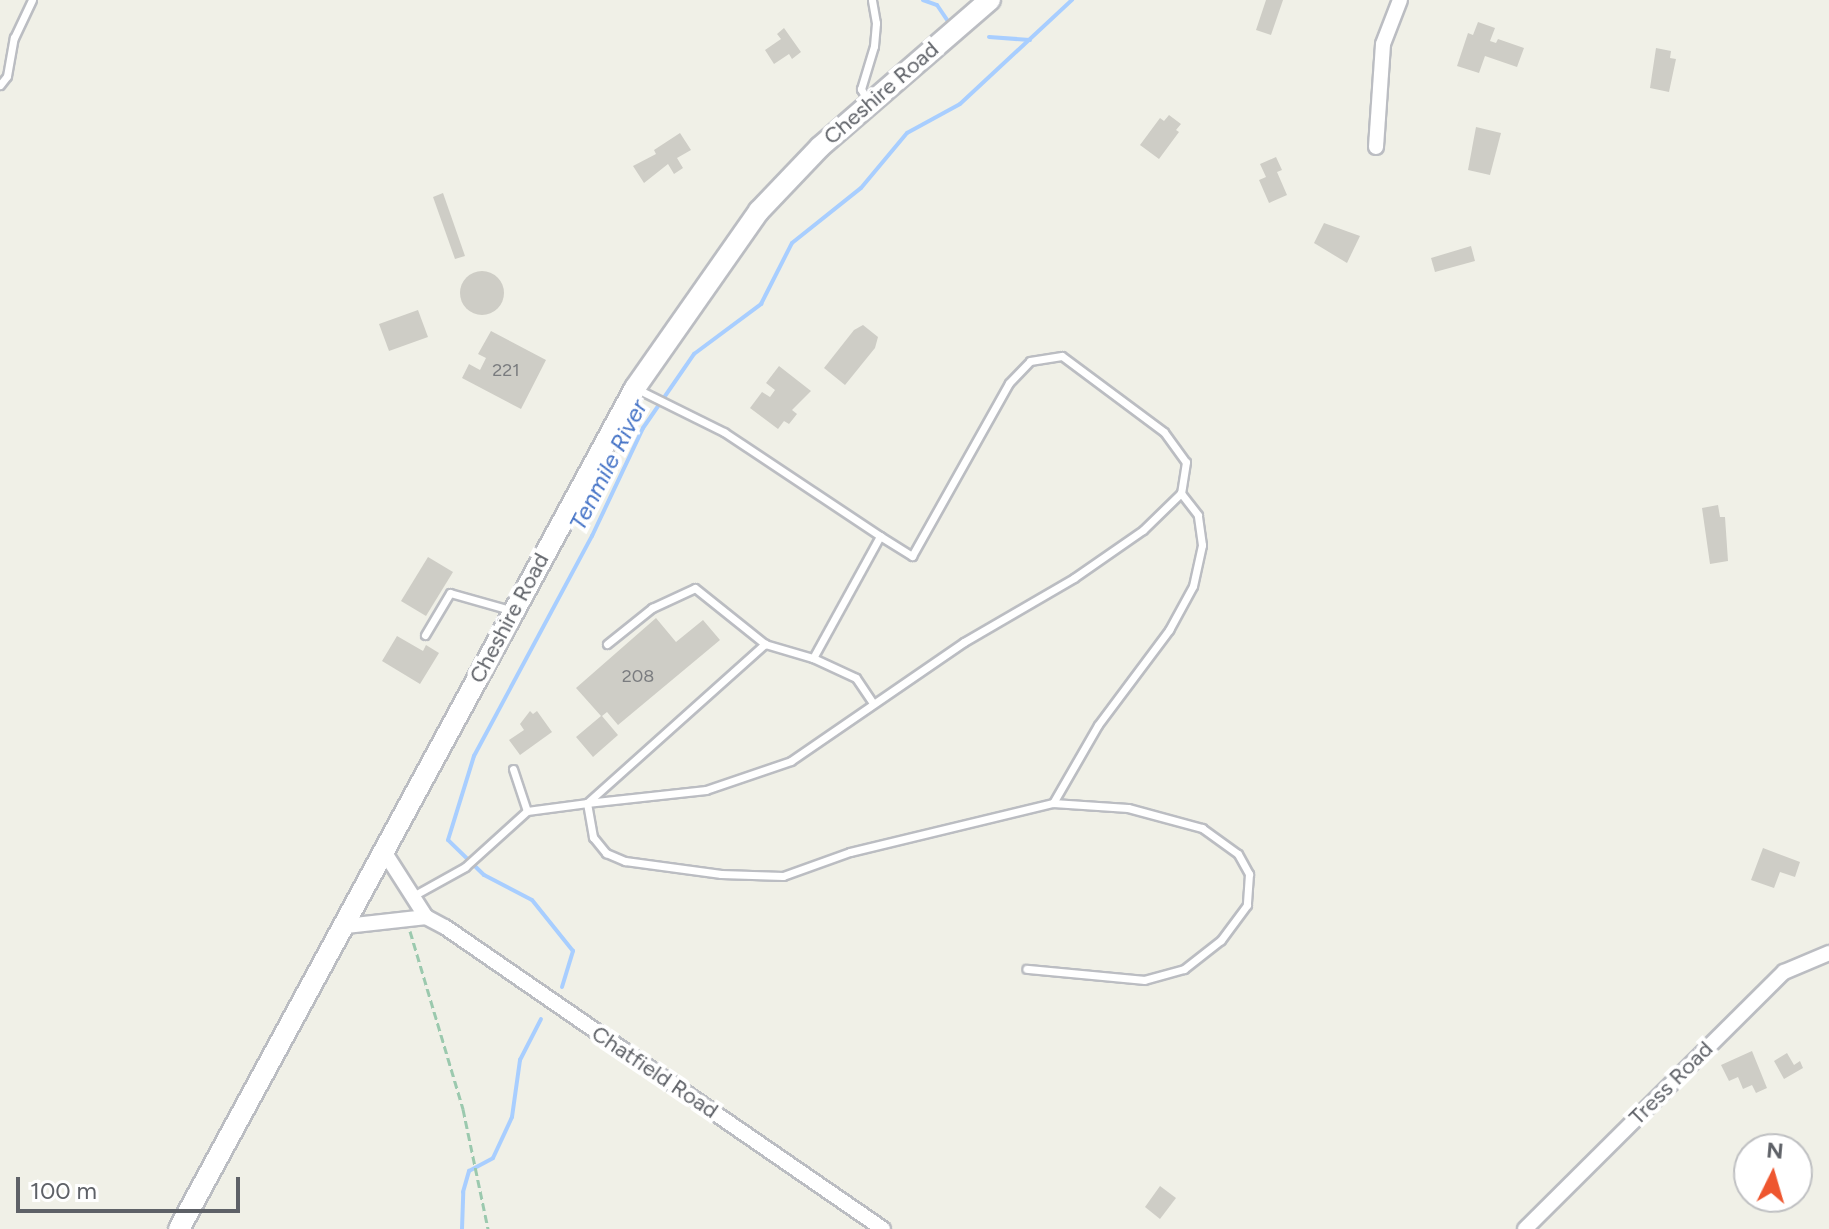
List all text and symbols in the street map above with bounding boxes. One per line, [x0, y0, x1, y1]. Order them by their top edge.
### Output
street label: Cheshire Road [818, 36, 944, 150]
house number: 221 [492, 359, 520, 381]
water label: Tenmile River [563, 395, 653, 535]
street label: Cheshire Road [464, 549, 554, 687]
house number: 208 [622, 665, 654, 687]
street label: Chatfield Road [587, 1020, 723, 1124]
street label: Tress Road [1624, 1036, 1718, 1130]
north arrow [1733, 1133, 1813, 1213]
text: N [1765, 1136, 1785, 1165]
scale bar [20, 1161, 244, 1211]
text: 100 m [30, 1176, 97, 1205]

